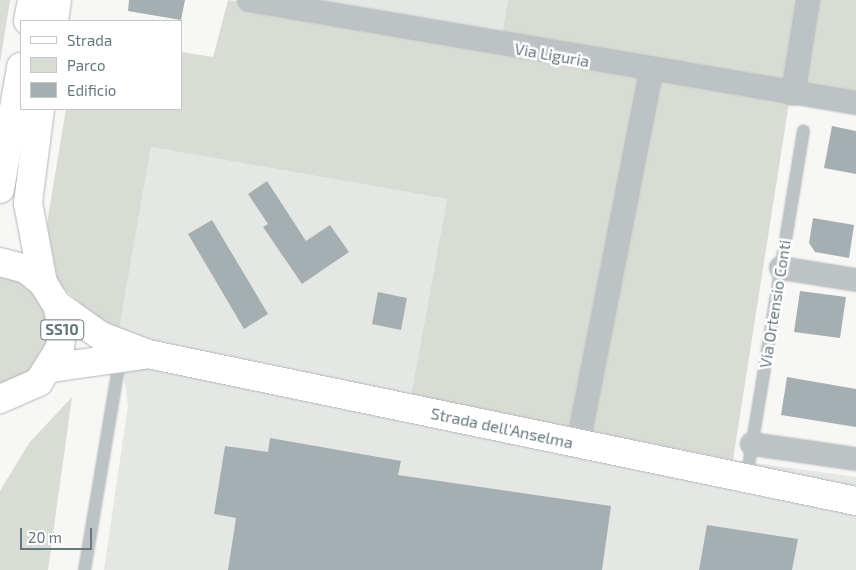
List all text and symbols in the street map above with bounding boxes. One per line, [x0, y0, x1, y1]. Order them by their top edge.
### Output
legend [20, 20, 182, 110]
text: Strada [67, 31, 112, 49]
street label: Via Liguria [513, 39, 591, 71]
text: Parco [67, 56, 106, 74]
text: Edificio [67, 81, 116, 99]
street label: Via Ortensio Conti [755, 239, 795, 369]
road number: SS10 [40, 318, 84, 342]
street label: Strada dell'Anselma [429, 404, 575, 452]
scale bar [22, 518, 95, 550]
text: 20 m [28, 528, 62, 546]

